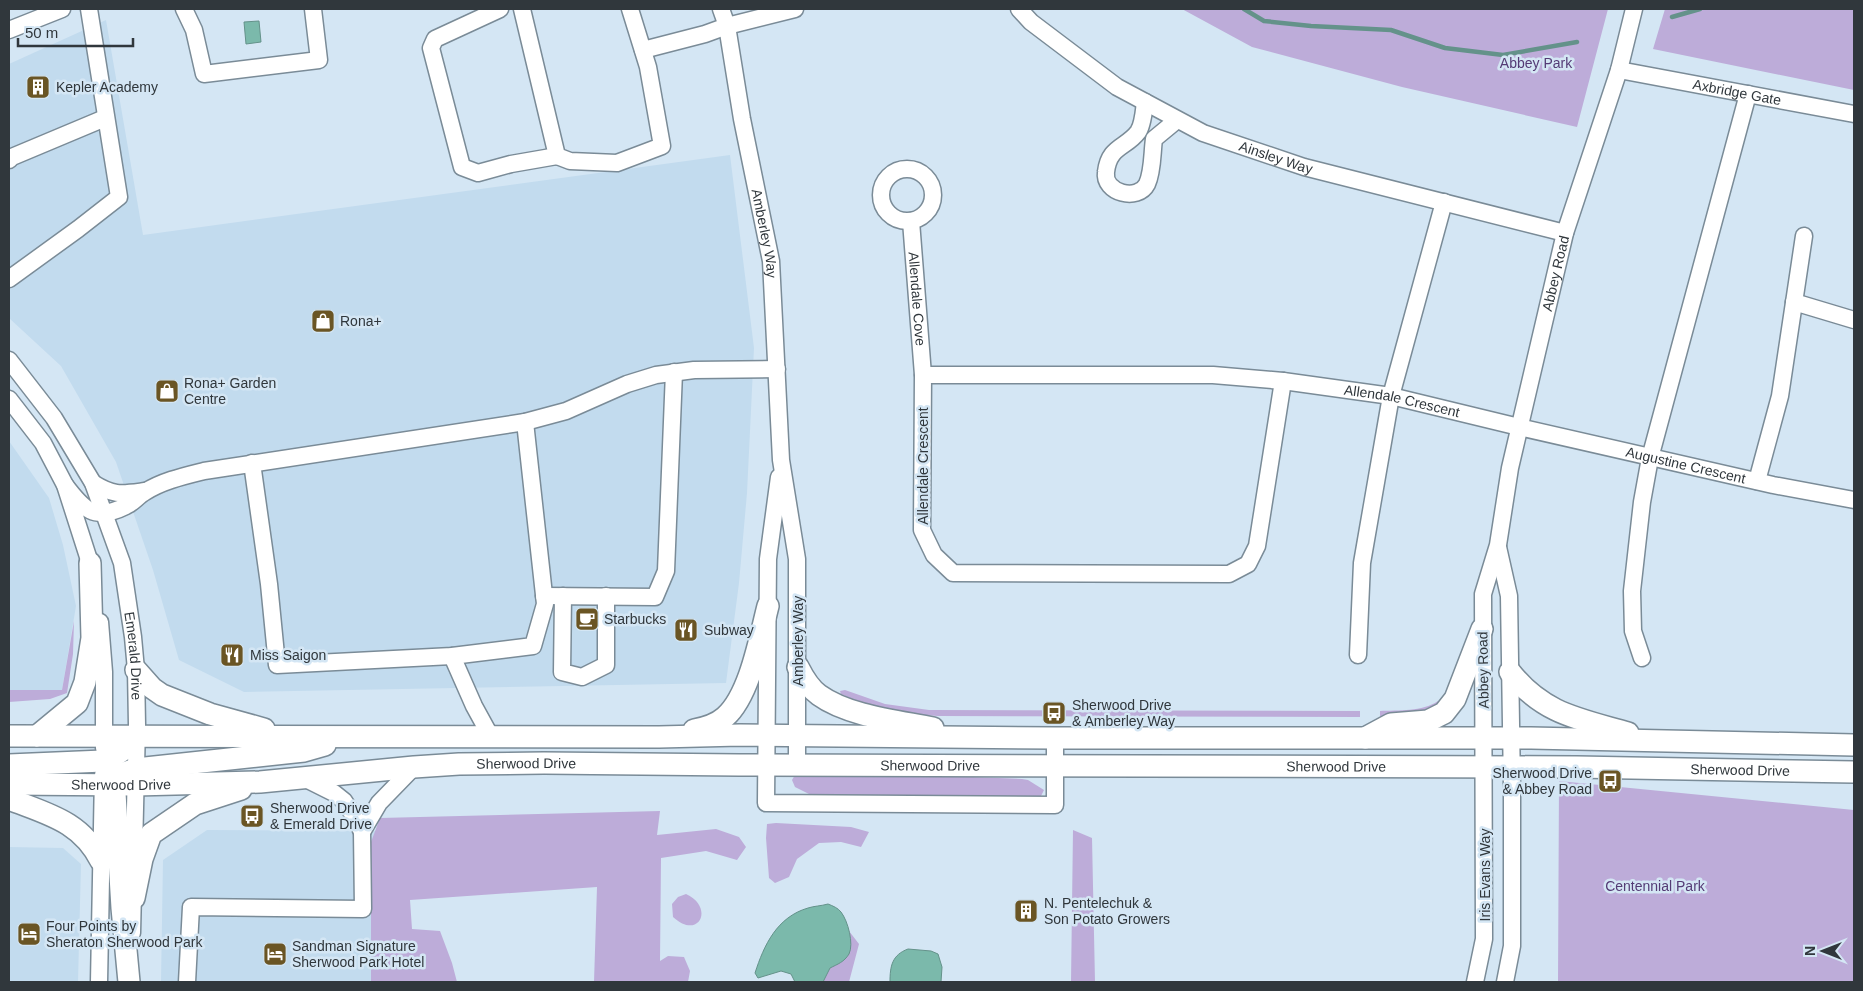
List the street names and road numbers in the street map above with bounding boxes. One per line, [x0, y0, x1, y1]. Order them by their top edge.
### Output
street label: Axbridge Gate [1691, 76, 1783, 108]
street label: Ainsley Way [1237, 138, 1314, 177]
street label: Amberley Way [748, 187, 780, 279]
street label: Abbey Road [1539, 234, 1572, 313]
street label: Allendale Cove [905, 251, 929, 347]
street label: Allendale Crescent [1343, 382, 1462, 420]
street label: Allendale Crescent [915, 407, 931, 525]
street label: Augustine Crescent [1624, 444, 1747, 487]
street label: Amberley Way [790, 596, 806, 686]
street label: Emerald Drive [121, 611, 145, 700]
street label: Abbey Road [1474, 631, 1492, 709]
street label: Sherwood Drive [476, 755, 576, 772]
street label: Sherwood Drive [880, 757, 980, 774]
street label: Sherwood Drive [1286, 758, 1386, 775]
street label: Sherwood Drive [1690, 761, 1790, 779]
street label: Sherwood Drive [71, 776, 171, 793]
street label: Iris Evans Way [1477, 829, 1493, 921]

